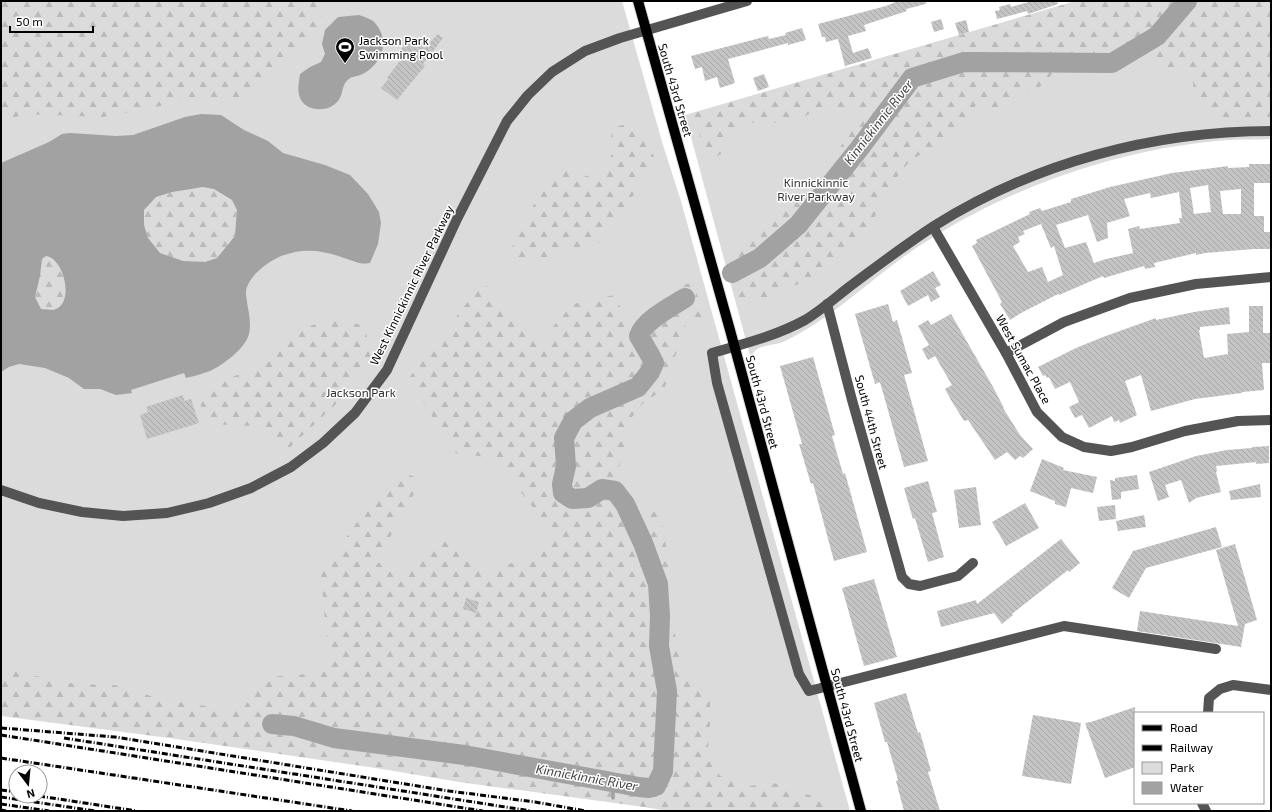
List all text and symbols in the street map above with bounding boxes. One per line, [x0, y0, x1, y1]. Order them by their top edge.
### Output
scale bar [10, 8, 93, 34]
text: 50 m [16, 14, 43, 28]
place label: Jackson Park Swimming Pool [359, 33, 444, 61]
sports icon: Jackson Park Swimming Pool [334, 36, 356, 64]
street label: South 43rd Street [656, 42, 696, 139]
water label: Kinnickinnic River [840, 76, 917, 168]
park label: Kinnickinnic River Parkway [777, 175, 855, 203]
street label: West Kinnickinnic River Parkway [366, 202, 456, 367]
street label: West Sumac Place [994, 312, 1054, 406]
street label: South 43rd Street [744, 354, 782, 451]
street label: South 44th Street [853, 373, 891, 471]
park label: Jackson Park [326, 385, 396, 399]
street label: South 43rd Street [829, 667, 867, 764]
legend [1134, 712, 1264, 804]
text: Road [1170, 720, 1198, 734]
text: Railway [1170, 740, 1214, 754]
water label: Kinnickinnic River [535, 760, 640, 794]
text: Park [1170, 760, 1195, 774]
north arrow [8, 764, 48, 804]
text: Water [1170, 780, 1204, 794]
text: N [25, 787, 37, 801]

